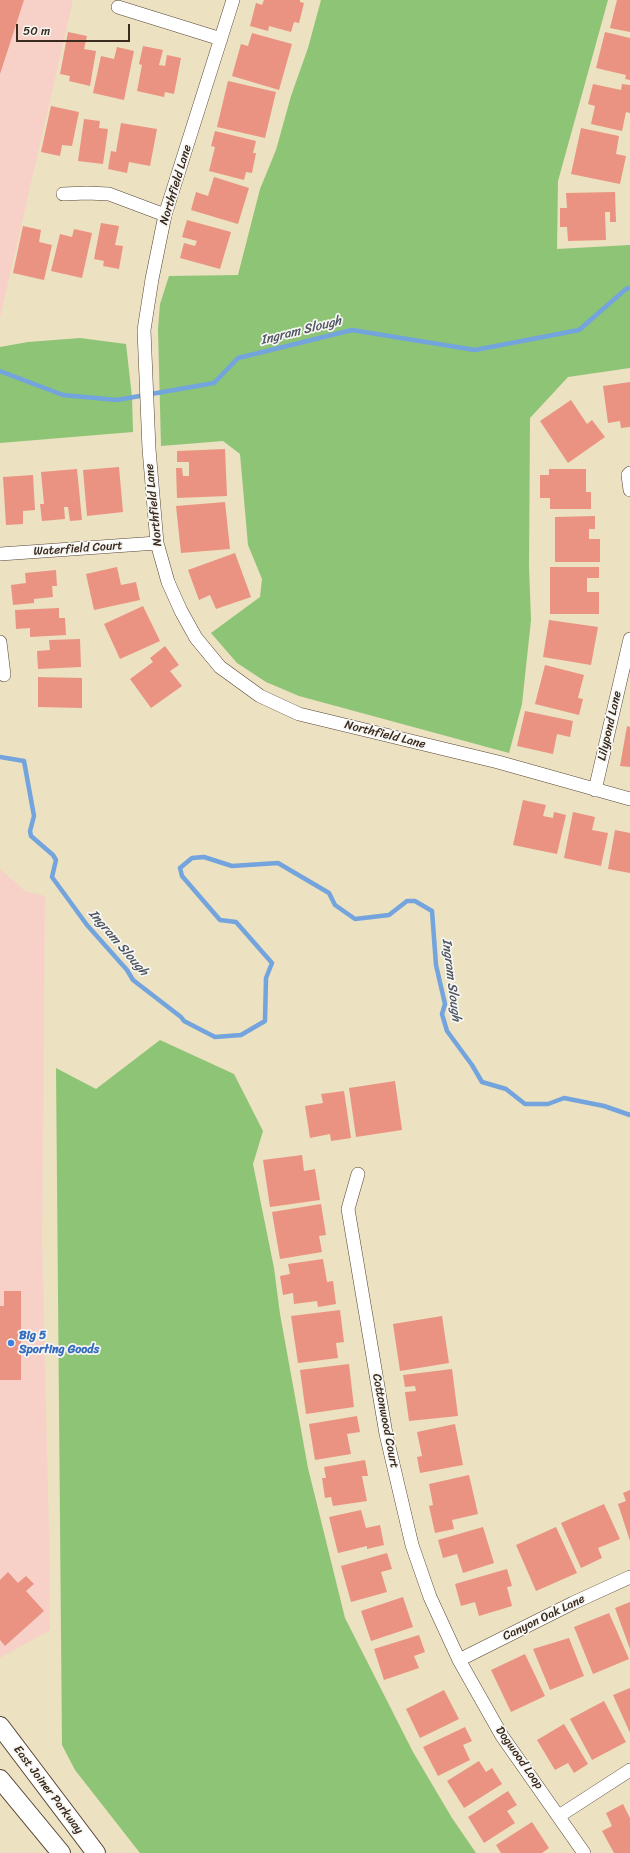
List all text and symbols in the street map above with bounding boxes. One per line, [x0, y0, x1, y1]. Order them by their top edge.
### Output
scale bar [18, 16, 132, 42]
text: 50 m [23, 20, 50, 42]
street label: Northfield Lane [157, 143, 195, 227]
water label: Ingram Slough [259, 313, 343, 349]
street label: Northfield Lane [143, 463, 165, 547]
street label: Waterfield Court [33, 539, 123, 559]
street label: Lilypond Lane [595, 690, 625, 762]
street label: Northfield Lane [343, 718, 427, 752]
water label: Ingram Slough [85, 907, 151, 979]
water label: Ingram Slough [438, 938, 464, 1022]
place label: Big 5 Sporting Goods [19, 1329, 99, 1357]
marker: Big 5 Sporting Goods [6, 1338, 16, 1348]
street label: Cottonwood Court [369, 1373, 401, 1469]
street label: Canyon Oak Lane [501, 1592, 587, 1644]
street label: Dogwood Loop [492, 1724, 546, 1792]
street label: East Joiner Parkway [10, 1743, 86, 1837]

